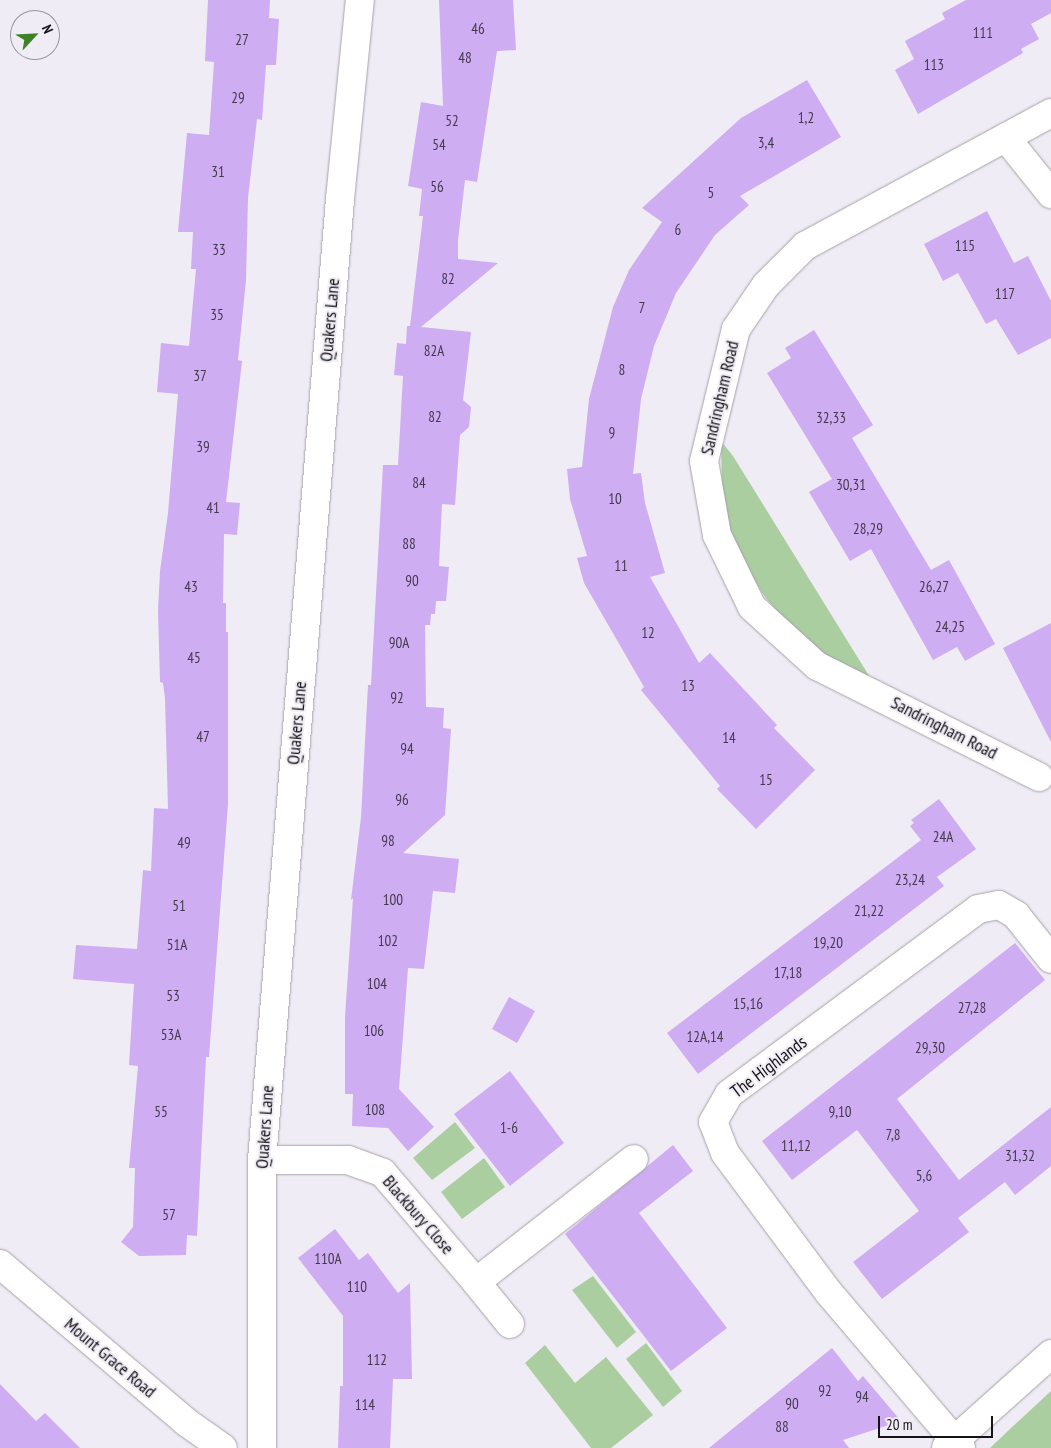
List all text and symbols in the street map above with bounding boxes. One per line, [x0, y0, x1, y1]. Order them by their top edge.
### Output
north arrow [10, 10, 60, 60]
house number: 46 [471, 20, 485, 38]
text: N [38, 22, 57, 36]
house number: 111 [973, 24, 993, 42]
house number: 27 [235, 31, 249, 49]
house number: 48 [458, 49, 472, 67]
house number: 113 [924, 56, 944, 74]
house number: 29 [231, 89, 245, 107]
house number: 1,2 [798, 109, 814, 127]
house number: 52 [445, 112, 459, 130]
house number: 3,4 [758, 134, 774, 152]
house number: 54 [432, 136, 446, 154]
house number: 31 [211, 163, 225, 181]
house number: 56 [430, 178, 444, 196]
house number: 5 [708, 184, 714, 202]
house number: 6 [675, 221, 681, 239]
house number: 115 [955, 237, 975, 255]
house number: 33 [212, 241, 226, 259]
house number: 82 [441, 270, 455, 288]
street label: Quakers Lane [316, 277, 344, 363]
house number: 117 [995, 285, 1015, 303]
house number: 7 [639, 299, 645, 317]
house number: 35 [210, 306, 224, 324]
street label: Sandringham Road [696, 339, 744, 457]
house number: 82A [424, 342, 444, 360]
house number: 8 [619, 361, 625, 379]
house number: 37 [193, 367, 207, 385]
house number: 82 [428, 408, 442, 426]
house number: 32,33 [816, 409, 846, 427]
house number: 9 [609, 424, 615, 442]
house number: 39 [196, 438, 210, 456]
house number: 84 [412, 474, 426, 492]
house number: 30,31 [836, 476, 866, 494]
house number: 10 [608, 490, 622, 508]
house number: 41 [206, 499, 220, 517]
house number: 28,29 [853, 520, 883, 538]
house number: 88 [402, 535, 416, 553]
house number: 11 [614, 557, 628, 575]
house number: 90 [405, 572, 419, 590]
house number: 43 [184, 578, 198, 596]
house number: 26,27 [919, 578, 949, 596]
house number: 24,25 [935, 618, 965, 636]
house number: 12 [641, 624, 655, 642]
house number: 90A [389, 634, 409, 652]
house number: 45 [187, 649, 201, 667]
house number: 13 [681, 677, 695, 695]
street label: Quakers Lane [283, 680, 311, 766]
house number: 92 [390, 689, 404, 707]
street label: Sandringham Road [887, 692, 1001, 764]
house number: 47 [196, 728, 210, 746]
house number: 14 [722, 729, 736, 747]
house number: 94 [400, 740, 414, 758]
house number: 15 [759, 771, 773, 789]
house number: 96 [395, 791, 409, 809]
house number: 24A [933, 828, 953, 846]
house number: 98 [381, 832, 395, 850]
house number: 49 [177, 834, 191, 852]
house number: 23,24 [895, 871, 925, 889]
house number: 100 [383, 891, 403, 909]
house number: 51 [172, 897, 186, 915]
house number: 21,22 [854, 902, 884, 920]
house number: 102 [378, 932, 398, 950]
house number: 19,20 [813, 934, 843, 952]
house number: 51A [167, 936, 187, 954]
house number: 17,18 [774, 964, 802, 982]
house number: 104 [367, 975, 387, 993]
house number: 53 [166, 987, 180, 1005]
house number: 15,16 [733, 995, 763, 1013]
house number: 27,28 [958, 999, 986, 1017]
house number: 106 [364, 1022, 384, 1040]
house number: 53A [161, 1026, 181, 1044]
house number: 12A,14 [686, 1028, 724, 1046]
street label: The Highlands [727, 1031, 811, 1103]
house number: 29,30 [915, 1039, 945, 1057]
street label: Quakers Lane [251, 1084, 279, 1170]
house number: 108 [365, 1101, 385, 1119]
house number: 55 [154, 1103, 168, 1121]
house number: 9,10 [828, 1103, 852, 1121]
house number: 1-6 [500, 1119, 518, 1137]
house number: 7,8 [886, 1126, 900, 1144]
house number: 11,12 [781, 1137, 811, 1155]
house number: 31,32 [1005, 1147, 1035, 1165]
house number: 5,6 [916, 1167, 932, 1185]
street label: Blackbury Close [378, 1171, 458, 1259]
house number: 57 [162, 1206, 176, 1224]
house number: 110A [314, 1250, 342, 1268]
house number: 110 [347, 1278, 367, 1296]
street label: Mount Grace Road [60, 1313, 160, 1403]
house number: 112 [367, 1351, 387, 1369]
house number: 92 [818, 1382, 832, 1400]
house number: 94 [855, 1388, 869, 1406]
house number: 90 [785, 1395, 799, 1413]
house number: 114 [355, 1396, 375, 1414]
scale bar [881, 1406, 996, 1438]
text: 20 m [886, 1415, 912, 1434]
house number: 88 [775, 1418, 789, 1436]

